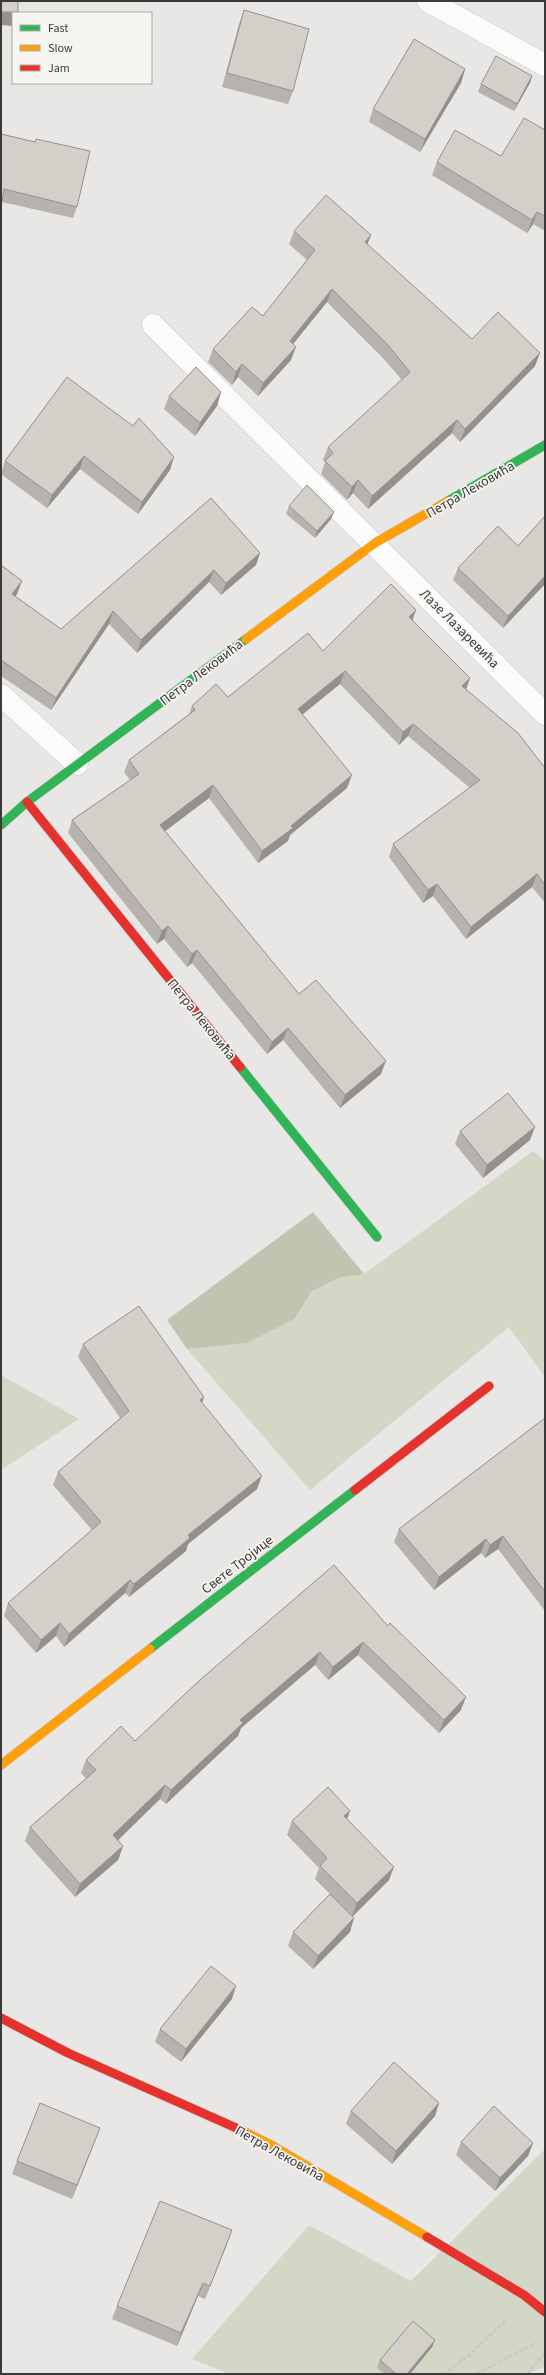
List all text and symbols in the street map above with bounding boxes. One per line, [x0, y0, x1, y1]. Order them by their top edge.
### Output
legend [12, 12, 152, 84]
text: Fast [48, 20, 68, 37]
text: Slow [48, 40, 73, 57]
text: Jam [48, 60, 70, 77]
street label: Петра Лековића [422, 456, 519, 523]
street label: Лазе Лазаревића [415, 584, 504, 673]
street label: Петра Лековића [156, 635, 247, 711]
street label: Петра Лековића [162, 975, 240, 1065]
street label: Свете Тројице [197, 1530, 278, 1599]
street label: Петра Лековића [231, 2121, 328, 2187]

